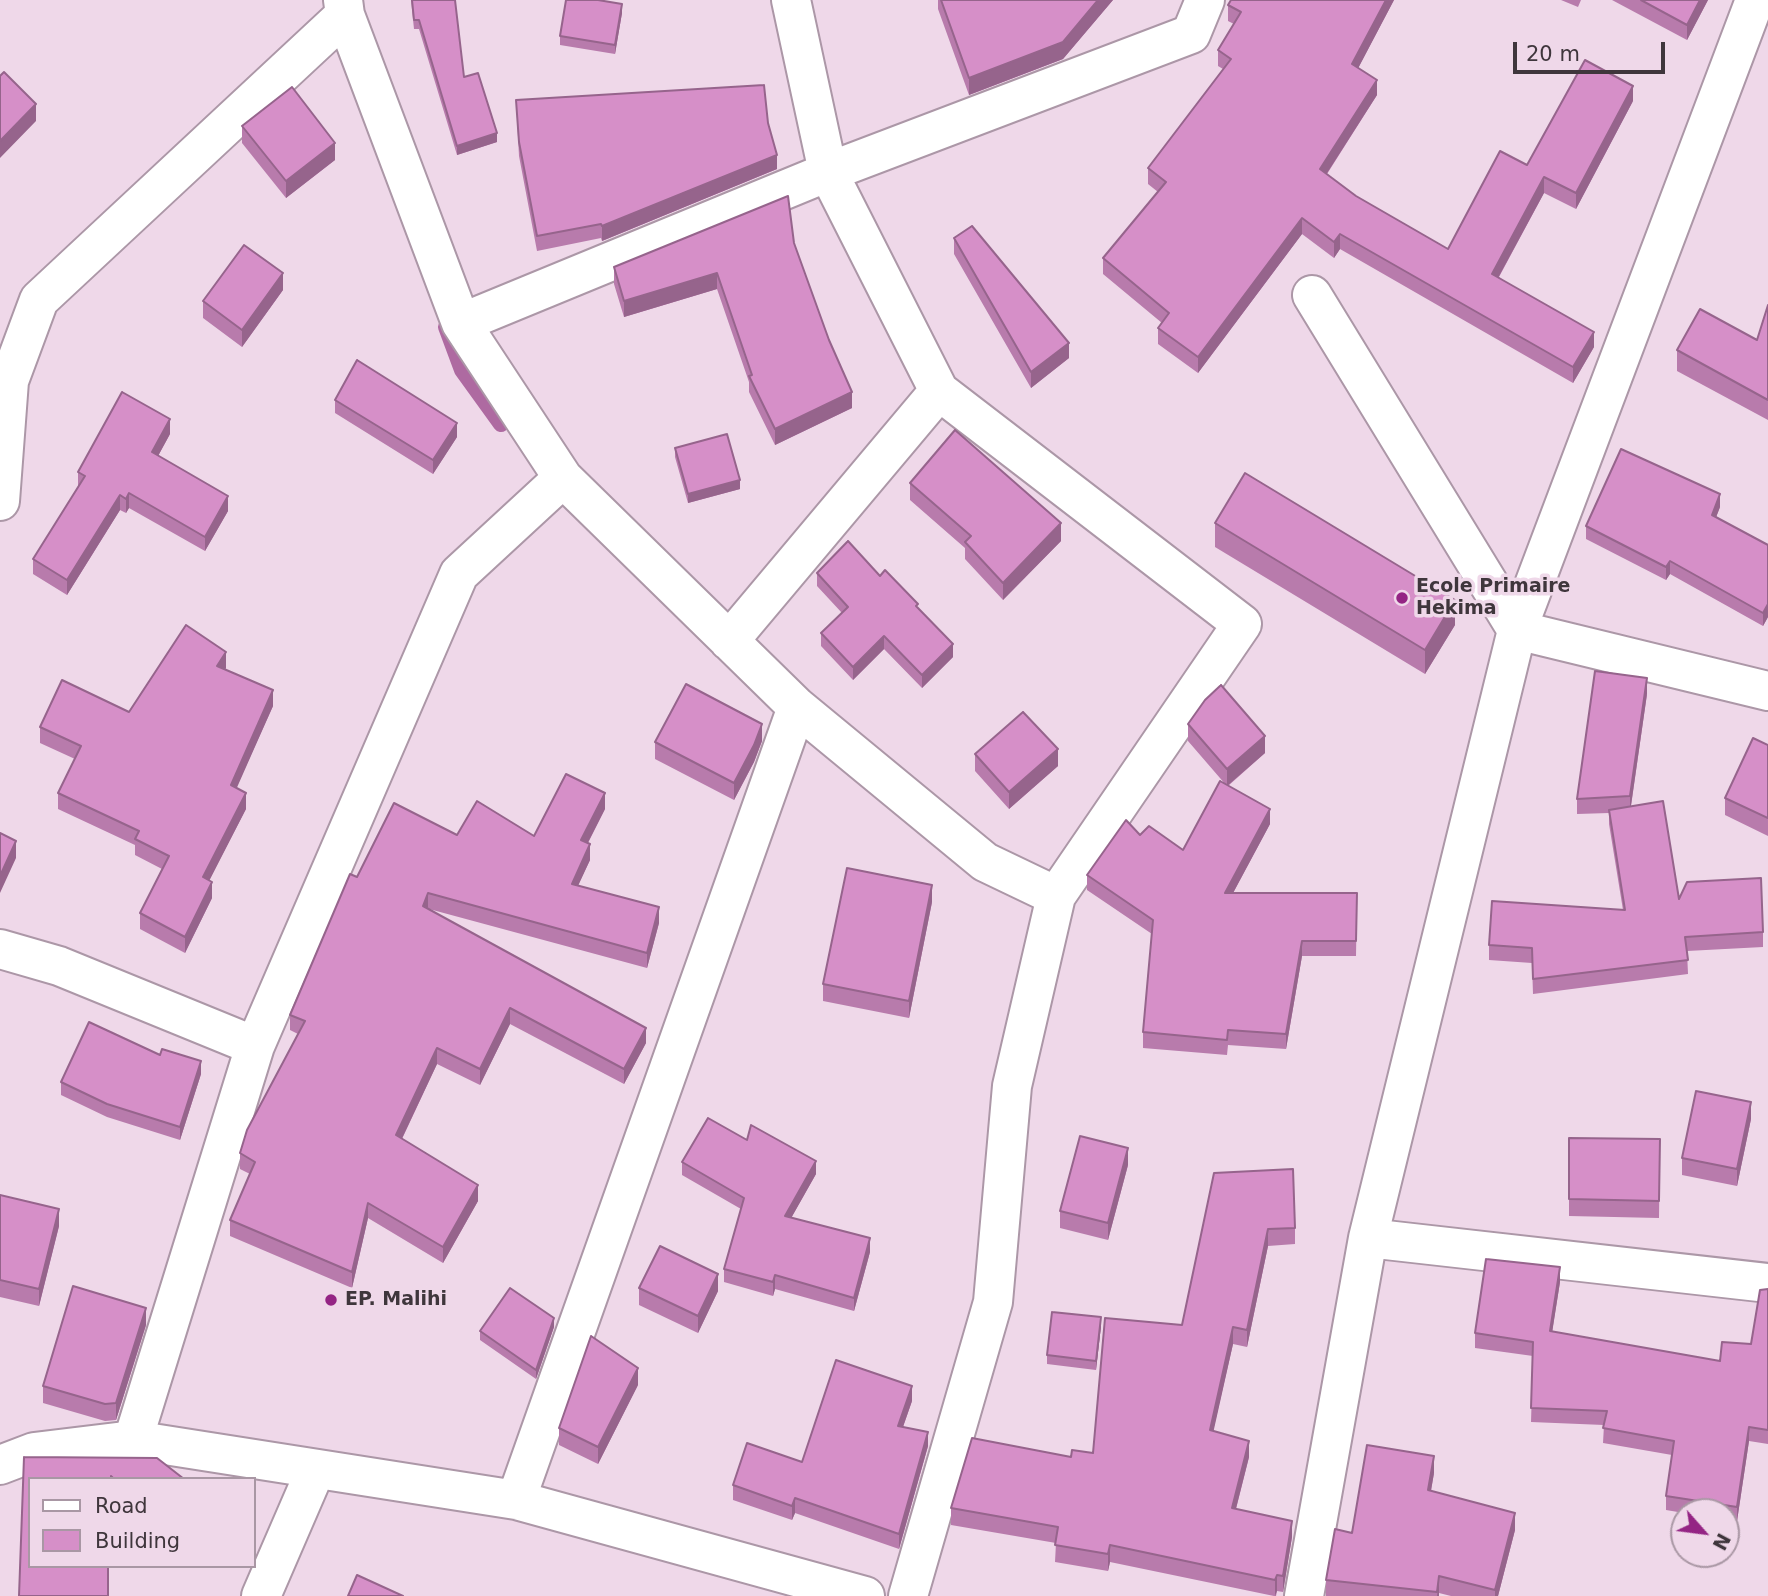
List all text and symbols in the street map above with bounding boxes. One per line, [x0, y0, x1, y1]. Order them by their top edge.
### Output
scale bar [1516, 28, 1668, 72]
text: 20 m [1526, 42, 1580, 66]
place label: Ecole Primaire Hekima [1416, 576, 1571, 620]
marker: Ecole Primaire Hekima [1394, 590, 1410, 606]
place label: EP. Malihi [345, 1289, 447, 1311]
marker: EP. Malihi [323, 1292, 339, 1308]
legend [28, 1477, 256, 1568]
text: Road [95, 1494, 148, 1518]
north arrow [1670, 1498, 1740, 1568]
text: Building [95, 1529, 180, 1553]
text: N [1708, 1530, 1735, 1554]

